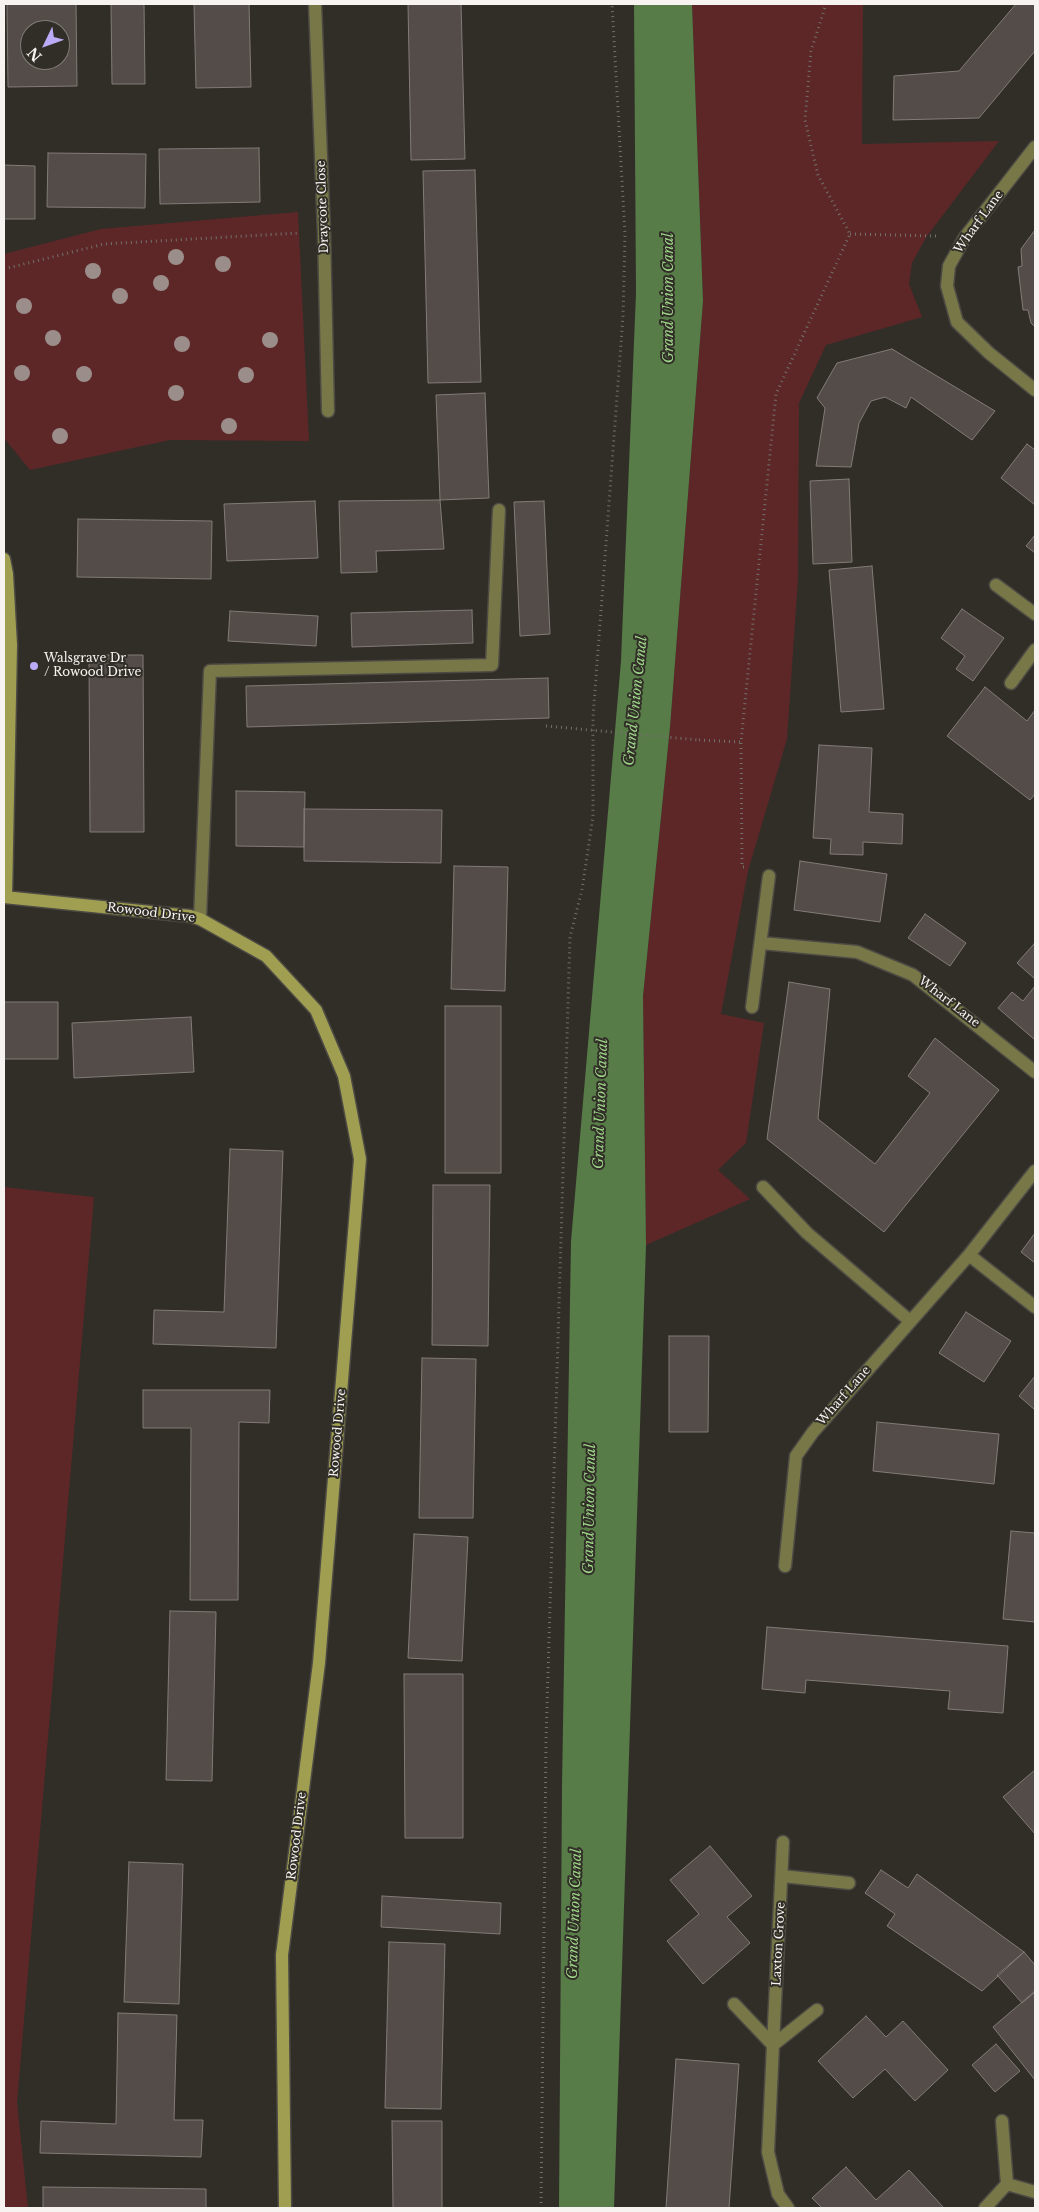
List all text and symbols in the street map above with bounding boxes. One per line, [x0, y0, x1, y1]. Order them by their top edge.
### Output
north arrow [20, 20, 70, 70]
text: N [24, 43, 46, 65]
street label: Draycote Close [314, 160, 332, 254]
street label: Wharf Lane [951, 188, 1007, 256]
water label: Grand Union Canal [661, 233, 677, 363]
water label: Grand Union Canal [621, 635, 651, 767]
place label: Walsgrave Dr / Rowood Drive [44, 652, 141, 680]
marker: Walsgrave Dr / Rowood Drive [28, 660, 40, 672]
street label: Rowood Drive [106, 900, 196, 926]
street label: Wharf Lane [915, 974, 983, 1030]
water label: Grand Union Canal [590, 1038, 612, 1170]
street label: Wharf Lane [814, 1363, 874, 1429]
street label: Rowood Drive [327, 1388, 349, 1478]
water label: Grand Union Canal [580, 1444, 600, 1574]
street label: Rowood Drive [284, 1791, 310, 1881]
water label: Grand Union Canal [564, 1848, 586, 1980]
street label: Laxton Grove [770, 1902, 788, 1986]

